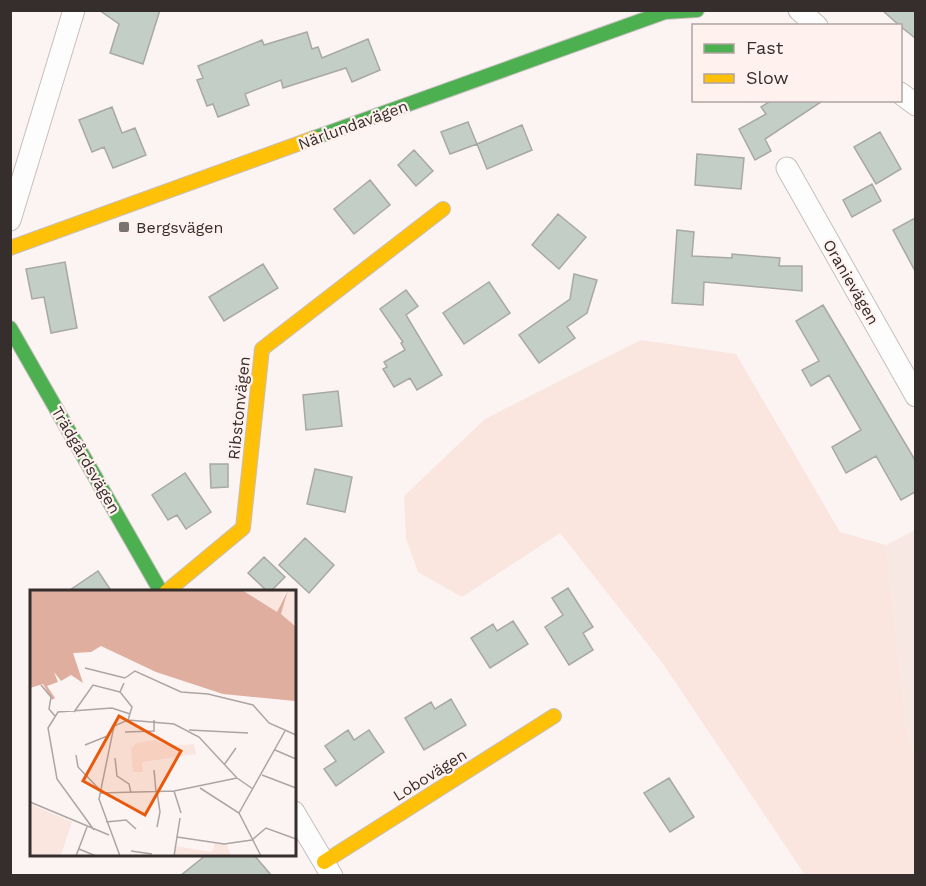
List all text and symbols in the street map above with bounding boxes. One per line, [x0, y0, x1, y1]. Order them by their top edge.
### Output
legend [692, 24, 902, 102]
text: Fast [746, 37, 784, 58]
text: Slow [746, 67, 789, 88]
street label: Närlundavägen [295, 96, 411, 154]
place label: Bergsvägen [136, 218, 223, 237]
marker: Bergsvägen [117, 220, 131, 234]
street label: Oranievägen [819, 236, 883, 328]
street label: Ribstonvägen [224, 355, 254, 461]
street label: Trädgårdsvägen [48, 403, 124, 517]
inset map [30, 590, 296, 856]
street label: Lobovägen [390, 745, 470, 805]

